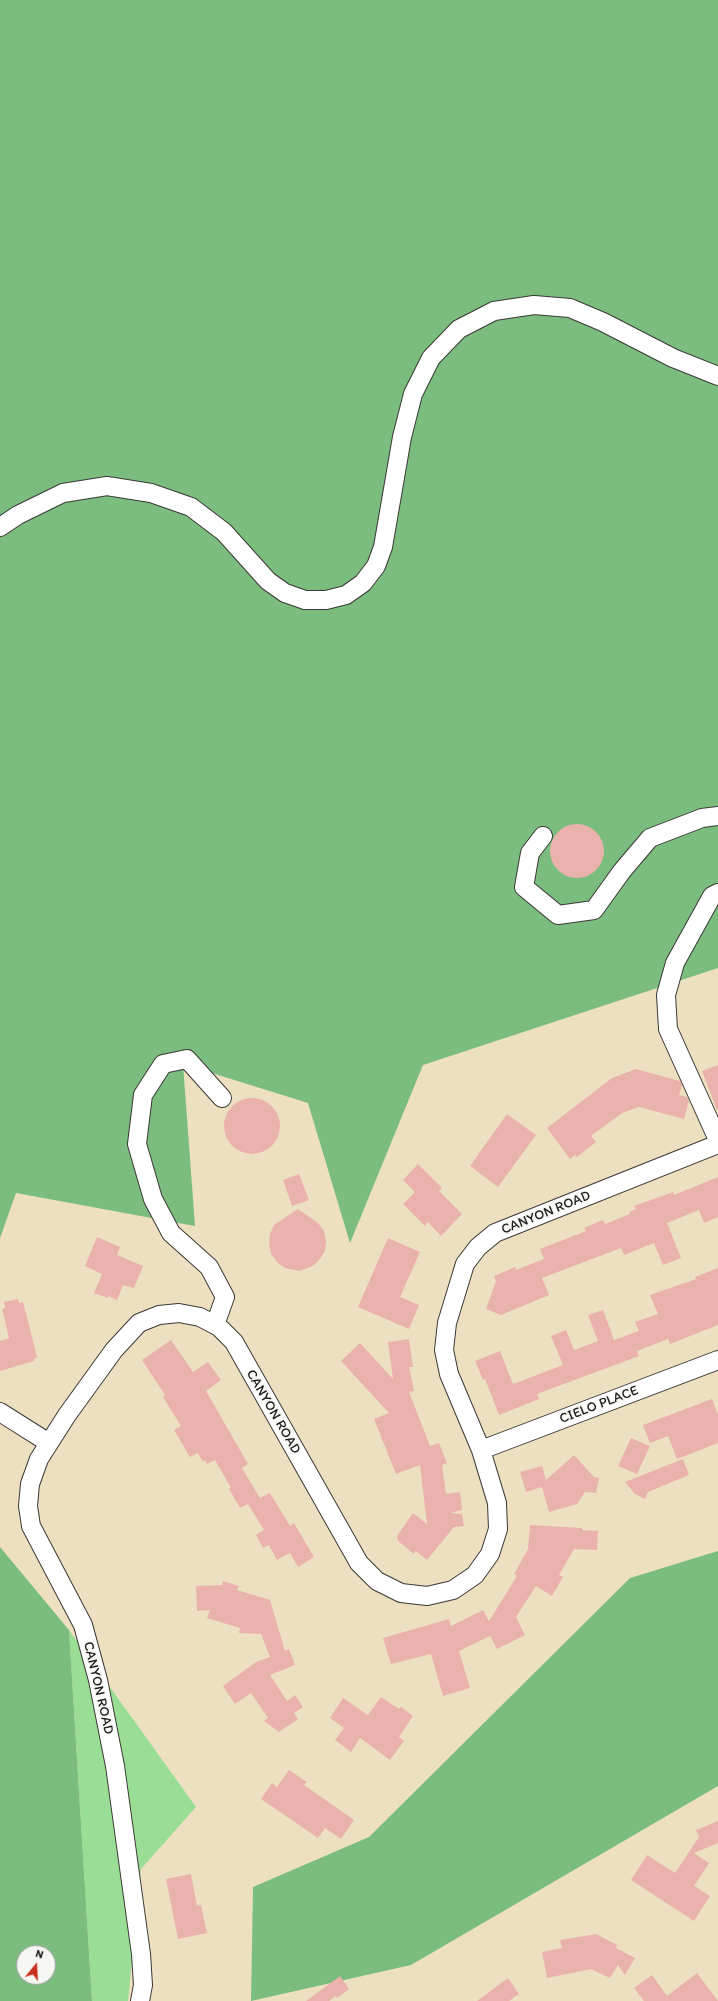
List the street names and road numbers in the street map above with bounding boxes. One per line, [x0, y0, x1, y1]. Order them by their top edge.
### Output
street label: CANYON ROAD [499, 1188, 593, 1238]
street label: CANYON ROAD [242, 1367, 304, 1457]
street label: CIELO PLACE [557, 1382, 641, 1428]
street label: CANYON ROAD [79, 1640, 117, 1736]

